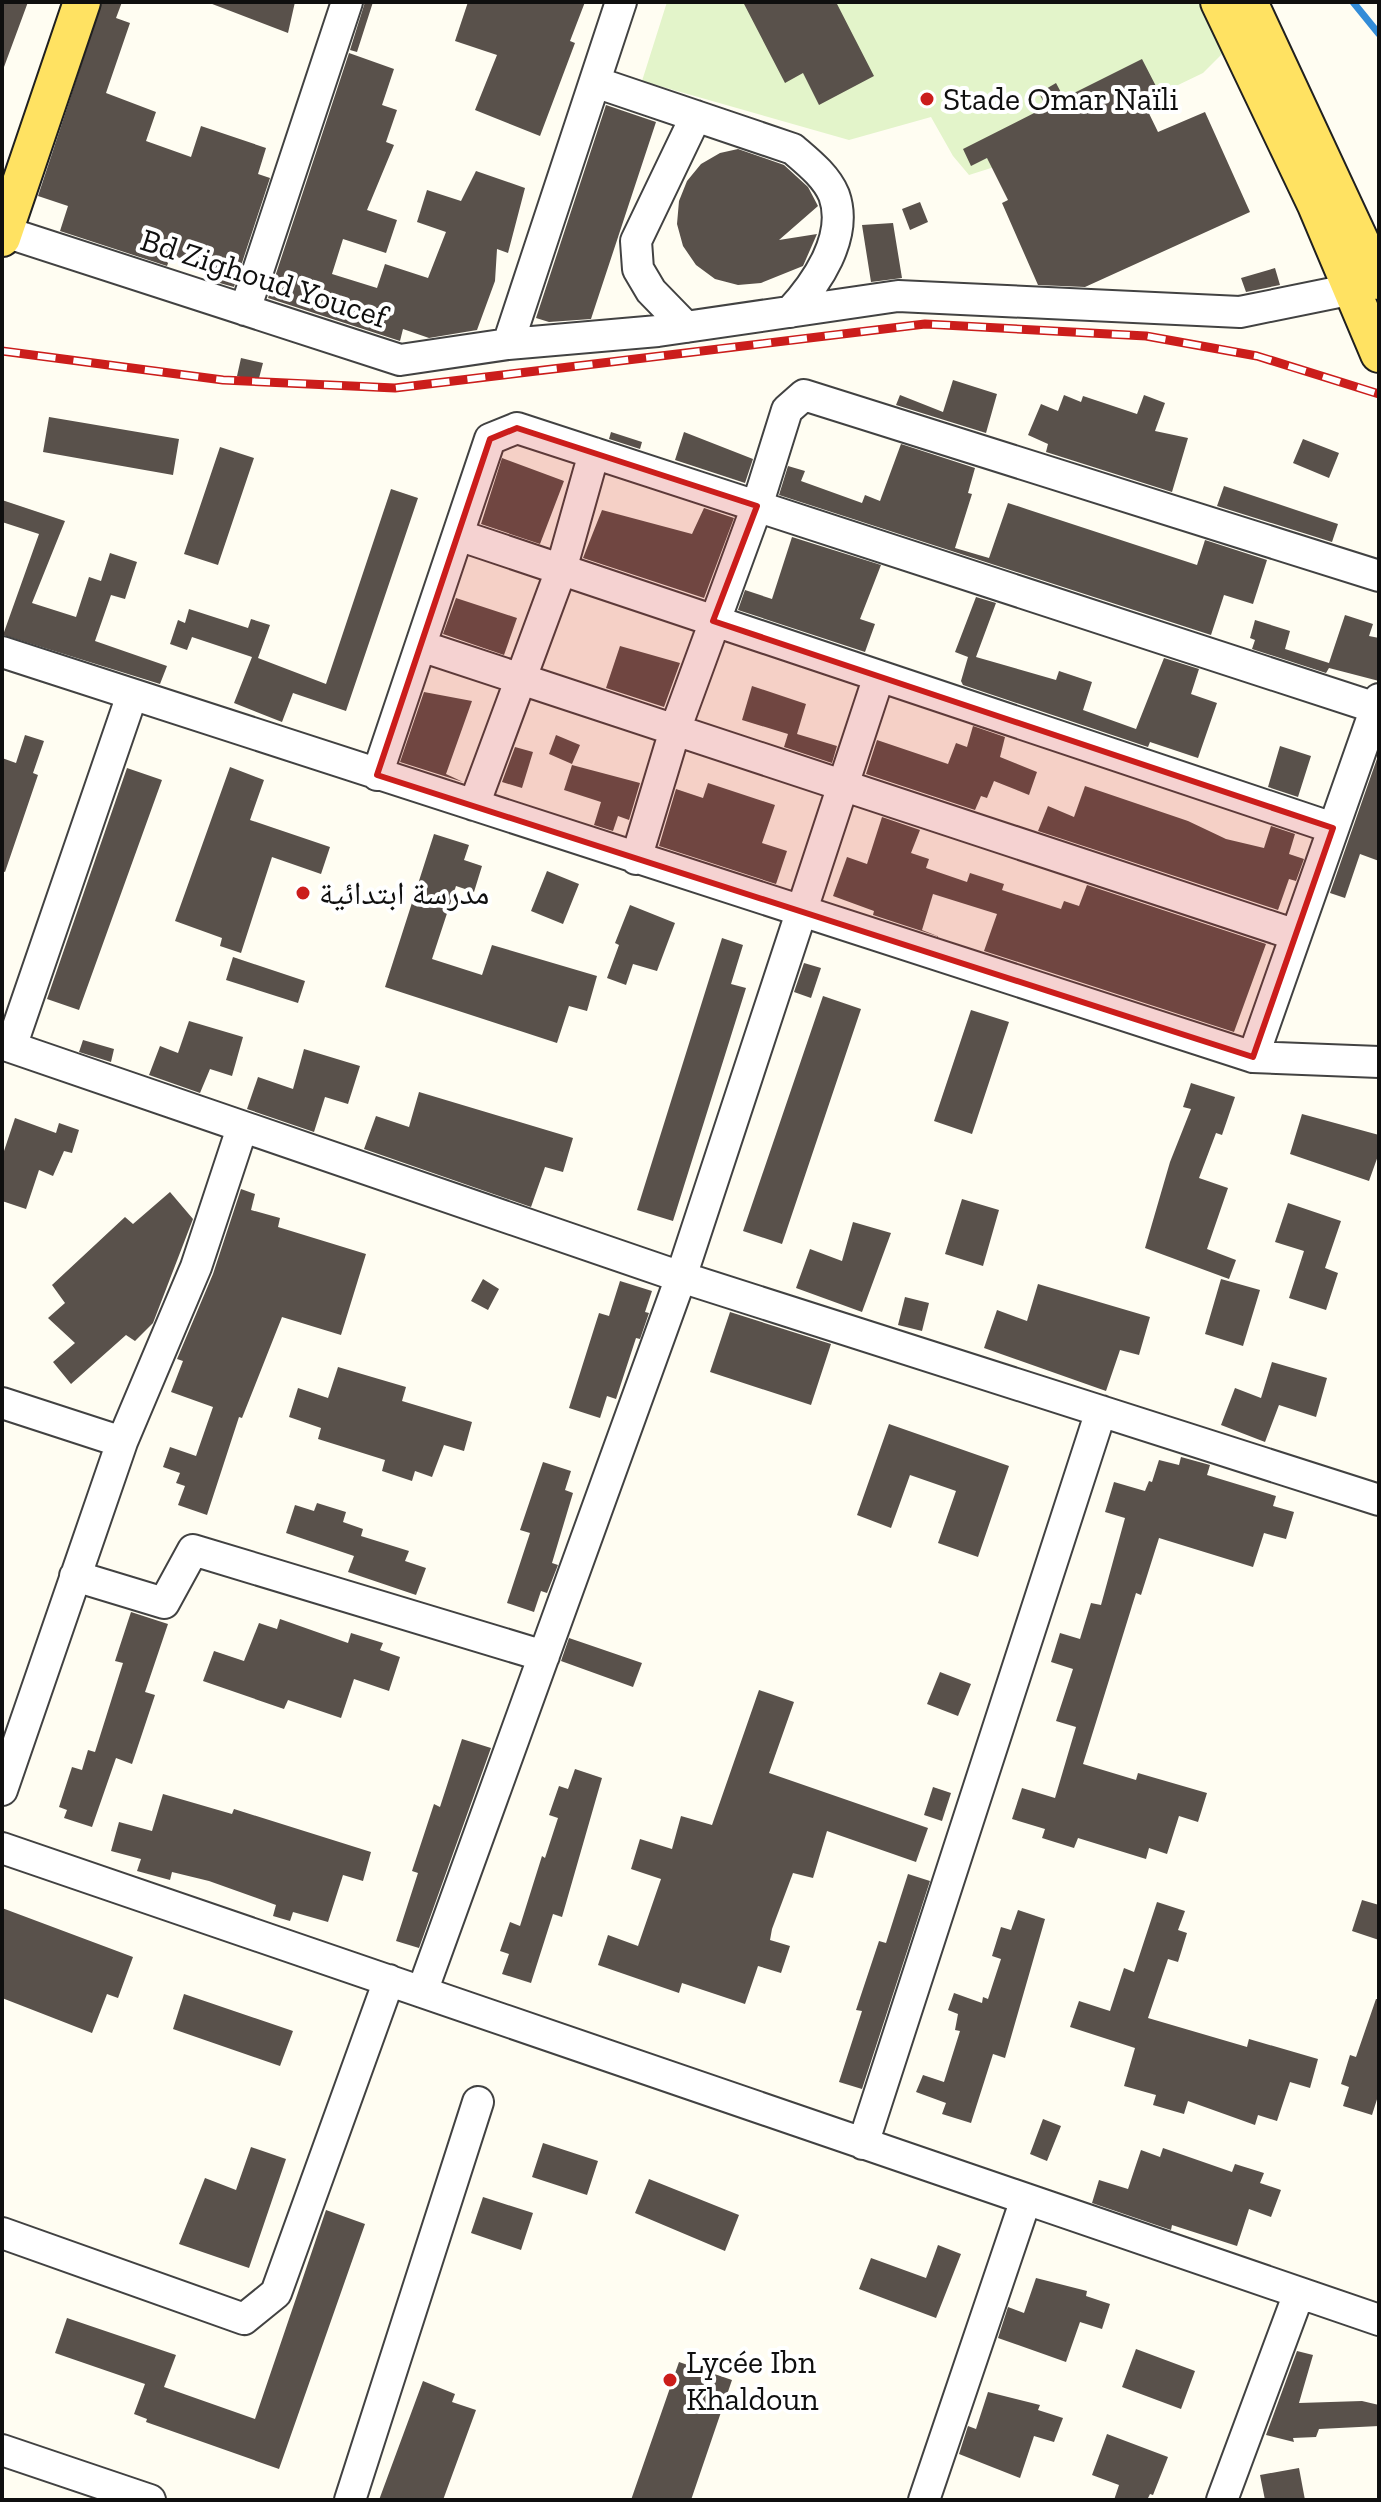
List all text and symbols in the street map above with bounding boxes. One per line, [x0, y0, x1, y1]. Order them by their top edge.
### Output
place label: Stade Omar Naïli [943, 80, 1179, 118]
marker: Stade Omar Naïli [918, 90, 936, 108]
street label: Bd Zighoud Youcef [136, 220, 395, 337]
place label: مدرسة ابتدائية [319, 874, 489, 912]
marker: مدرسة ابتدائية [294, 884, 312, 902]
place label: Lycée Ibn Khaldoun [686, 2343, 819, 2418]
marker: Lycée Ibn Khaldoun [661, 2371, 679, 2389]

